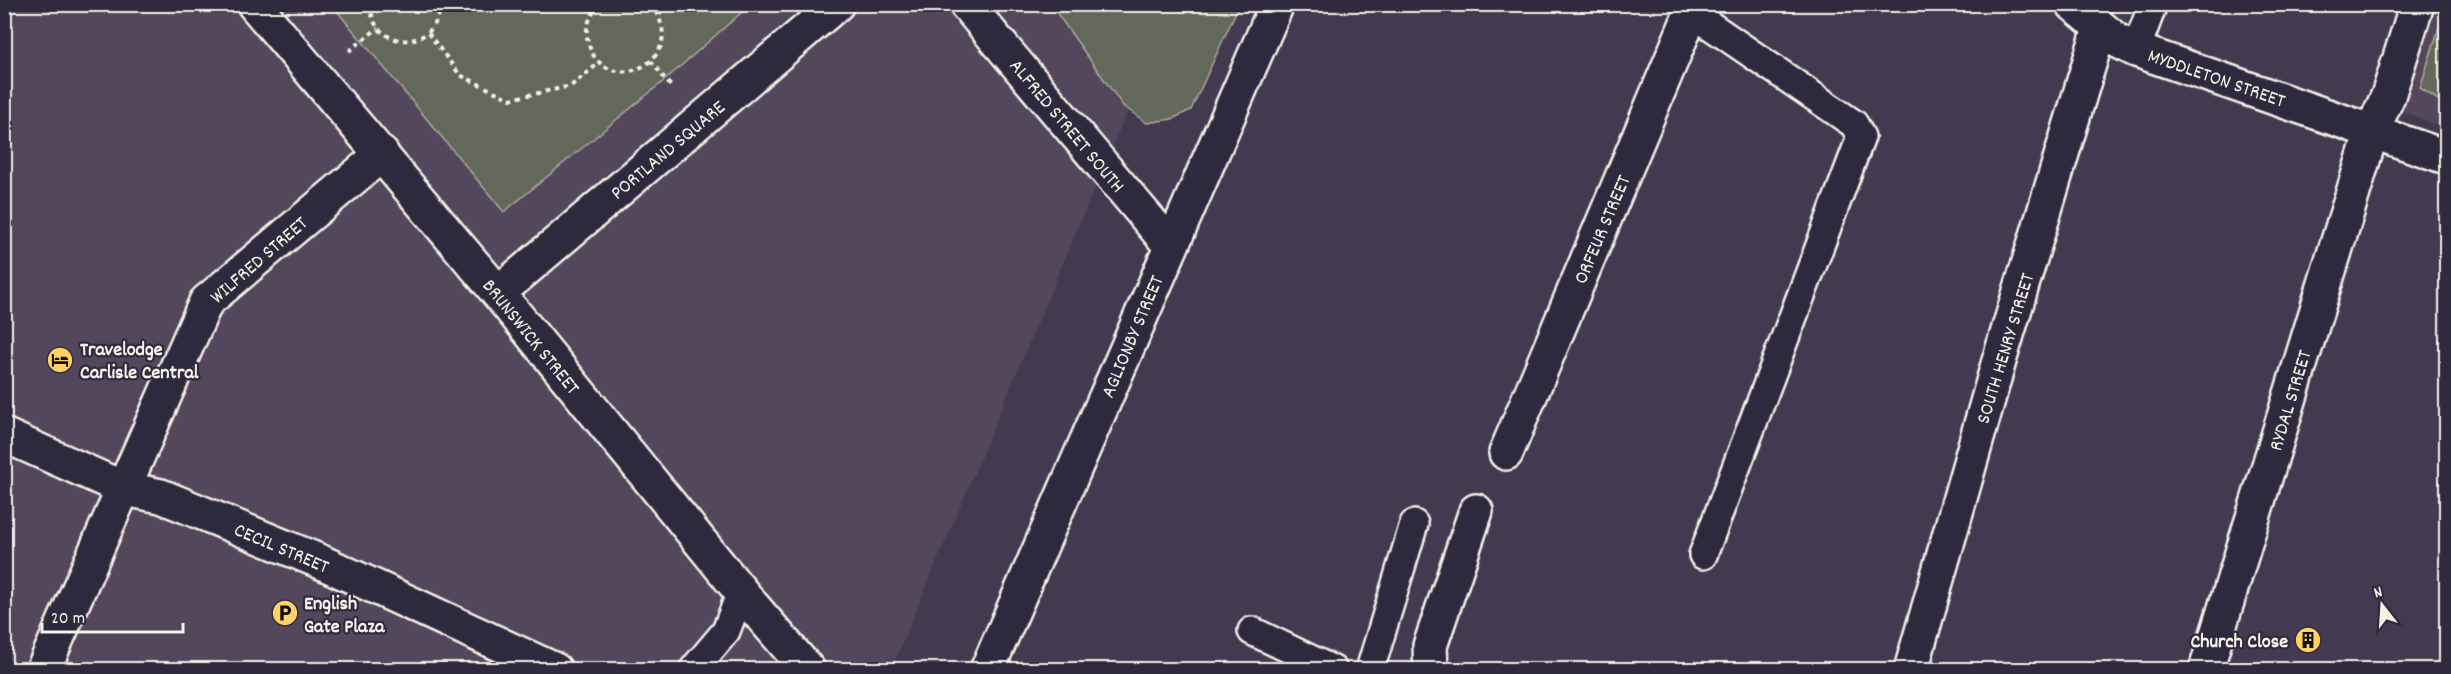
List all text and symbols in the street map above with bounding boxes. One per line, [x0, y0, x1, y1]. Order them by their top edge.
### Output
street label: MYDDLETON STREET [2144, 43, 2288, 116]
street label: ALFRED STREET SOUTH [1001, 54, 1130, 200]
street label: PORTLAND SQUARE [606, 95, 732, 208]
street label: ORFEUR STREET [1568, 171, 1639, 289]
street label: WILFRED STREET [205, 211, 315, 312]
street label: SOUTH HENRY STREET [1971, 270, 2043, 428]
street label: AGLIONBY STREET [1095, 271, 1172, 403]
street label: BRUNSWICK STREET [474, 274, 585, 402]
place label: Travelodge Carlisle Central [80, 337, 199, 388]
hotel icon: Travelodge Carlisle Central [45, 345, 75, 375]
street label: RYDAL STREET [2263, 347, 2320, 455]
street label: CECIL STREET [229, 517, 333, 582]
north arrow [2352, 575, 2412, 635]
text: N [2371, 581, 2386, 605]
place label: English Gate Plaza [304, 591, 385, 642]
scale bar [42, 596, 183, 634]
parking icon: English Gate Plaza [270, 598, 300, 628]
text: 20 m [51, 607, 85, 632]
building icon: Church Close [2293, 625, 2323, 655]
place label: Church Close [2190, 629, 2288, 657]

